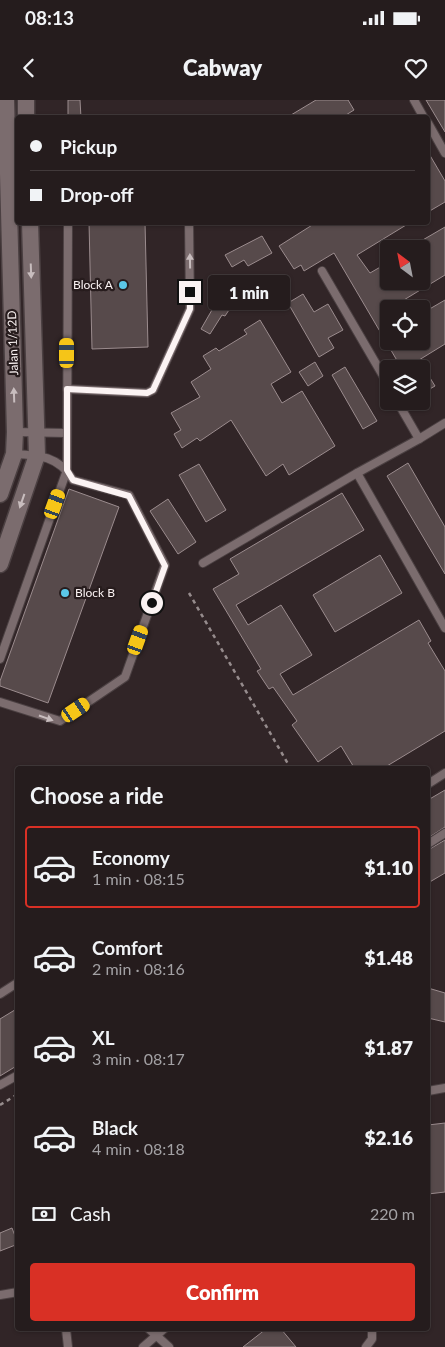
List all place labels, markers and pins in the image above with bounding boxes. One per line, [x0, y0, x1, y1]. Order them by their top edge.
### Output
place label: Block A [73, 277, 114, 292]
marker: Block A [117, 279, 129, 291]
place label: Block B [75, 585, 115, 600]
marker: Block B [59, 587, 71, 599]

